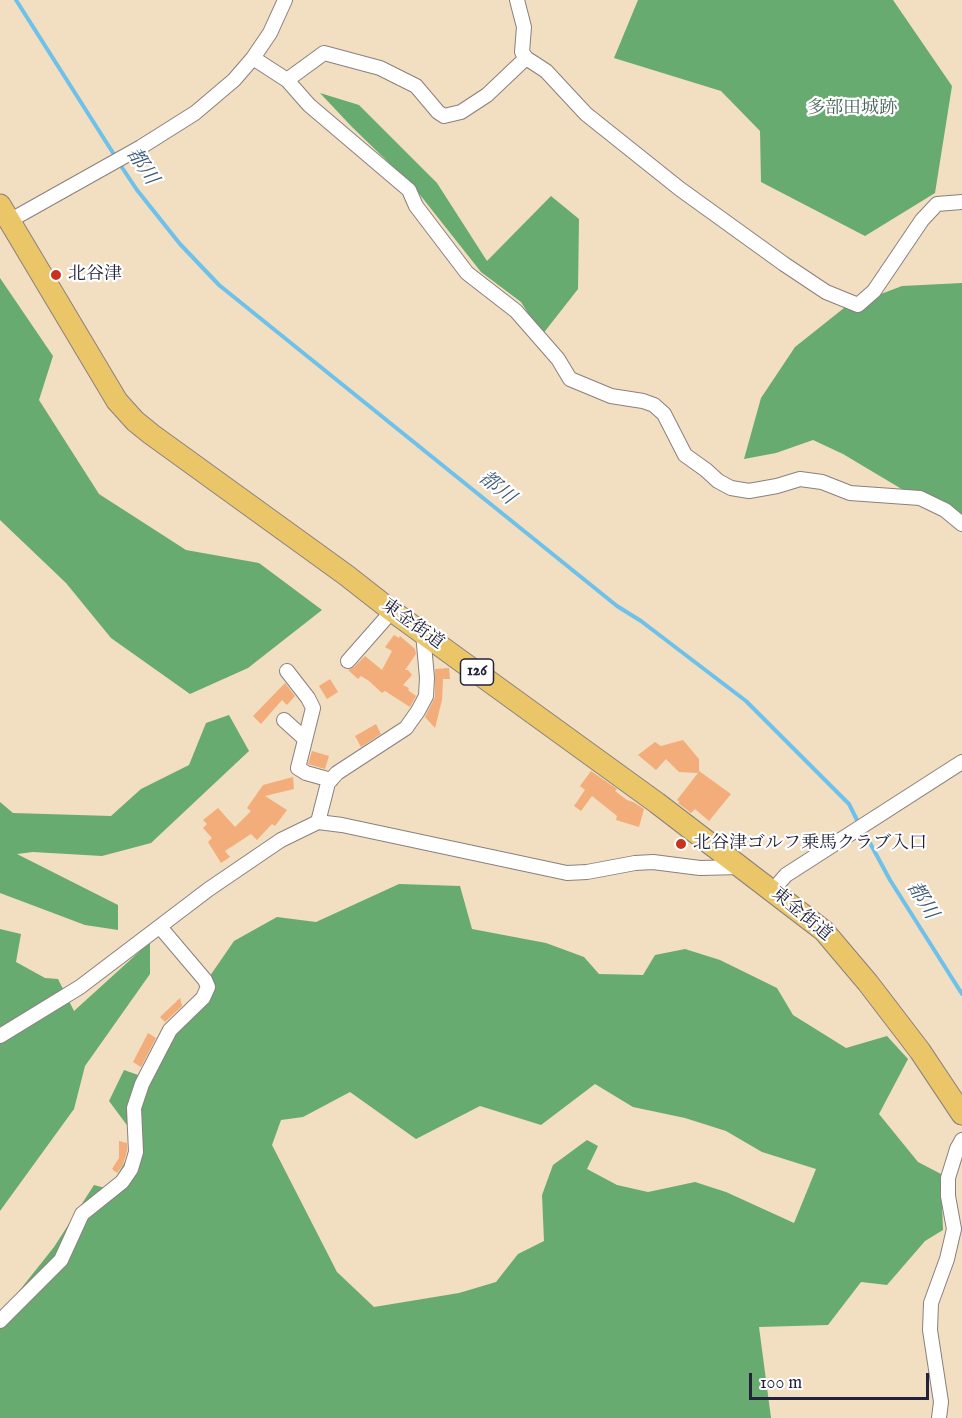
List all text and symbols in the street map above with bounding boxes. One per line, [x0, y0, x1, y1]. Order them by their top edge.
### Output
park label: 多部田城跡 [807, 98, 897, 120]
water label: 都川 [120, 144, 162, 190]
place label: 北谷津 [68, 264, 122, 286]
marker: 北谷津 [49, 268, 63, 282]
water label: 都川 [473, 467, 519, 511]
street label: 東金街道 [377, 595, 447, 655]
road number: 126 [460, 659, 494, 685]
place label: 北谷津ゴルフ乗馬クラブ入口 [693, 833, 927, 855]
marker: 北谷津ゴルフ乗馬クラブ入口 [674, 837, 688, 851]
water label: 都川 [900, 878, 942, 924]
street label: 東金街道 [766, 884, 836, 946]
scale bar [752, 1361, 932, 1399]
text: 100 m [760, 1372, 802, 1395]

